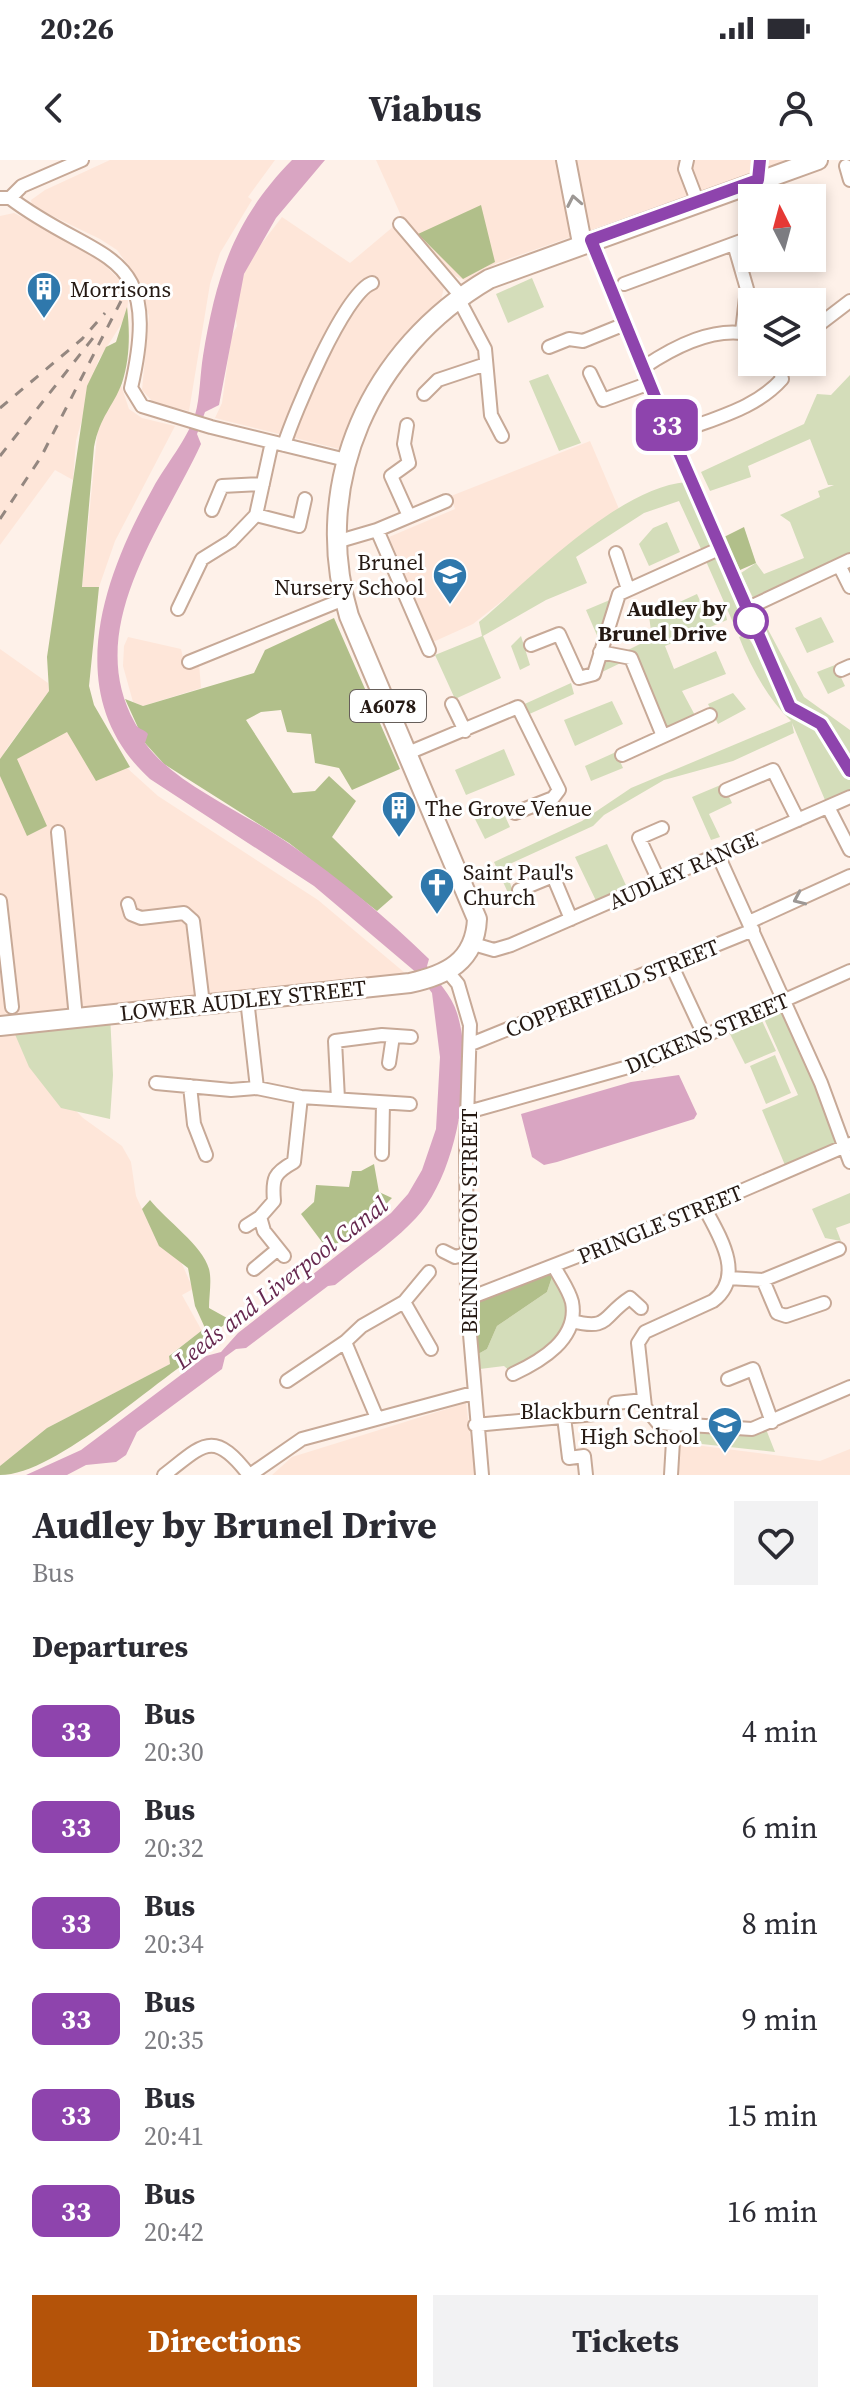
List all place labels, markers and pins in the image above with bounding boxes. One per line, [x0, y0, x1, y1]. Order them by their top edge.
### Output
building icon: Morrisons [25, 270, 63, 320]
place label: Morrisons [70, 274, 171, 304]
place label: Brunel Nursery School [274, 547, 424, 602]
school or university icon: Brunel Nursery School [431, 556, 469, 606]
place label: Audley by Brunel Drive [598, 593, 727, 648]
marker: Audley by Brunel Drive [734, 604, 768, 638]
building icon: The Grove Venue [380, 789, 418, 839]
place label: The Grove Venue [425, 793, 592, 823]
place label: Saint Paul's Church [463, 857, 574, 912]
church icon: Saint Paul's Church [418, 866, 456, 916]
place label: Blackburn Central High School [520, 1396, 699, 1451]
school or university icon: Blackburn Central High School [706, 1405, 744, 1455]

